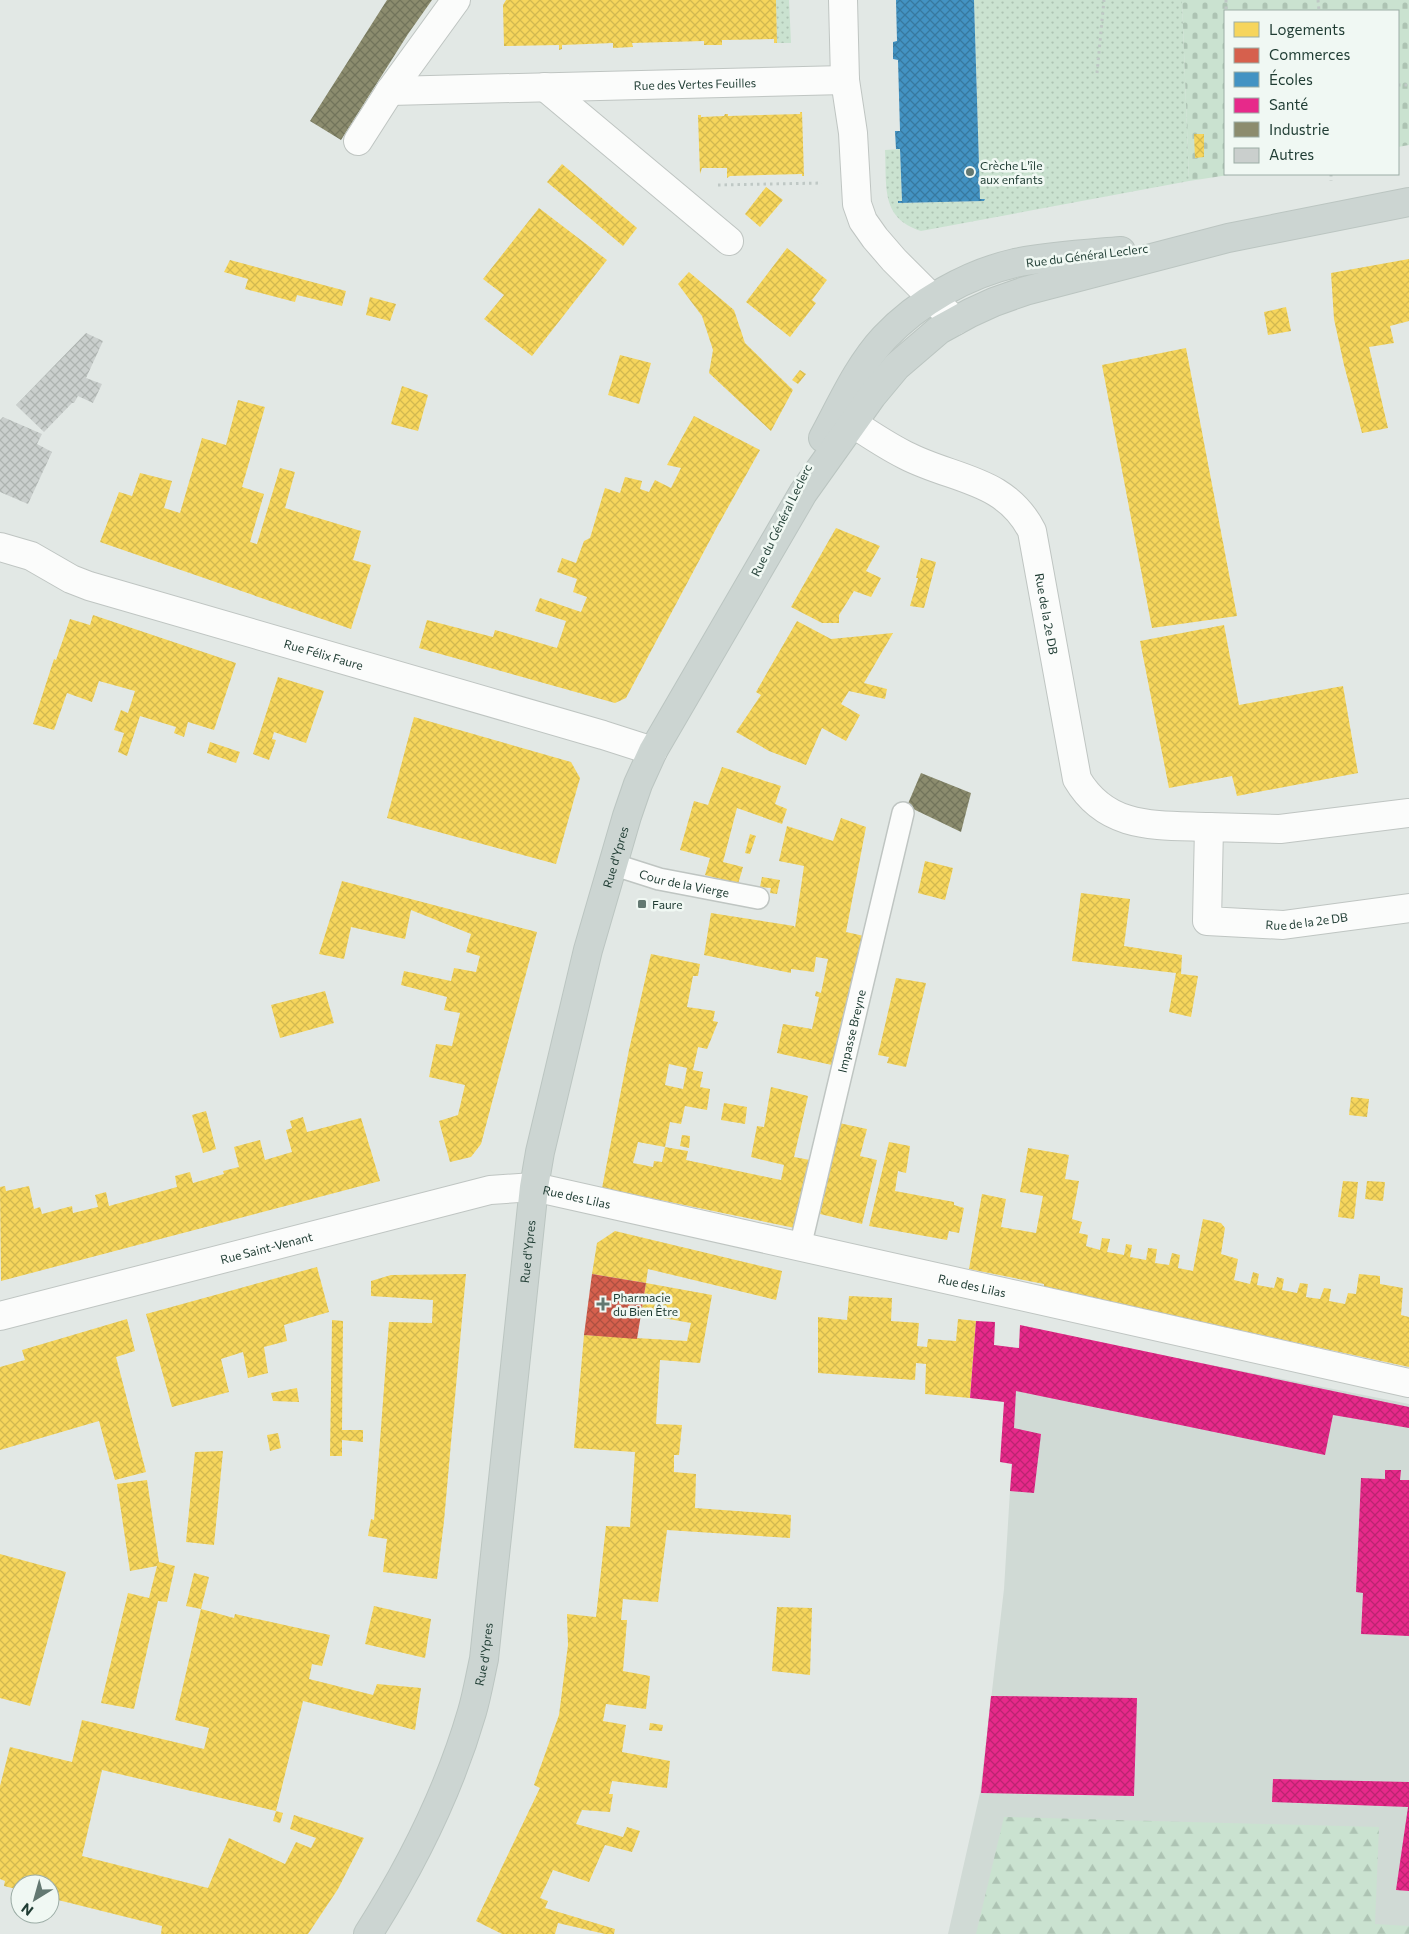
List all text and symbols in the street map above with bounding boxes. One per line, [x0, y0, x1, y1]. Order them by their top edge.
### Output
legend [1224, 10, 1399, 175]
text: Logements [1269, 20, 1345, 38]
text: Commerces [1269, 45, 1350, 63]
text: Écoles [1269, 69, 1313, 88]
street label: Rue des Vertes Feuilles [633, 75, 756, 92]
text: Santé [1269, 95, 1308, 113]
text: Industrie [1269, 120, 1330, 138]
text: Autres [1269, 145, 1314, 163]
place label: Crèche L'île aux enfants [980, 158, 1043, 186]
marker: Crèche L'île aux enfants [964, 166, 976, 178]
street label: Rue du Général Leclerc [1025, 241, 1149, 269]
street label: Rue du Général Leclerc [748, 462, 814, 578]
street label: Rue de la 2e DB [1033, 572, 1061, 656]
street label: Rue Félix Faure [282, 636, 365, 672]
street label: Rue d'Ypres [600, 825, 631, 889]
street label: Cour de la Vierge [638, 866, 731, 899]
place label: Faure [652, 897, 683, 911]
marker: Faure [636, 898, 648, 910]
street label: Rue de la 2e DB [1265, 909, 1349, 932]
street label: Impasse Breyne [835, 988, 868, 1074]
street label: Rue des Lilas [542, 1182, 612, 1211]
street label: Rue d'Ypres [517, 1219, 537, 1284]
street label: Rue Saint-Venant [219, 1229, 314, 1266]
street label: Rue des Lilas [937, 1271, 1007, 1300]
place label: Pharmacie du Bien Être [613, 1290, 678, 1318]
marker: Pharmacie du Bien Être [597, 1298, 609, 1310]
street label: Rue d'Ypres [472, 1622, 495, 1687]
north arrow [10, 1874, 60, 1924]
text: N [18, 1900, 36, 1920]

